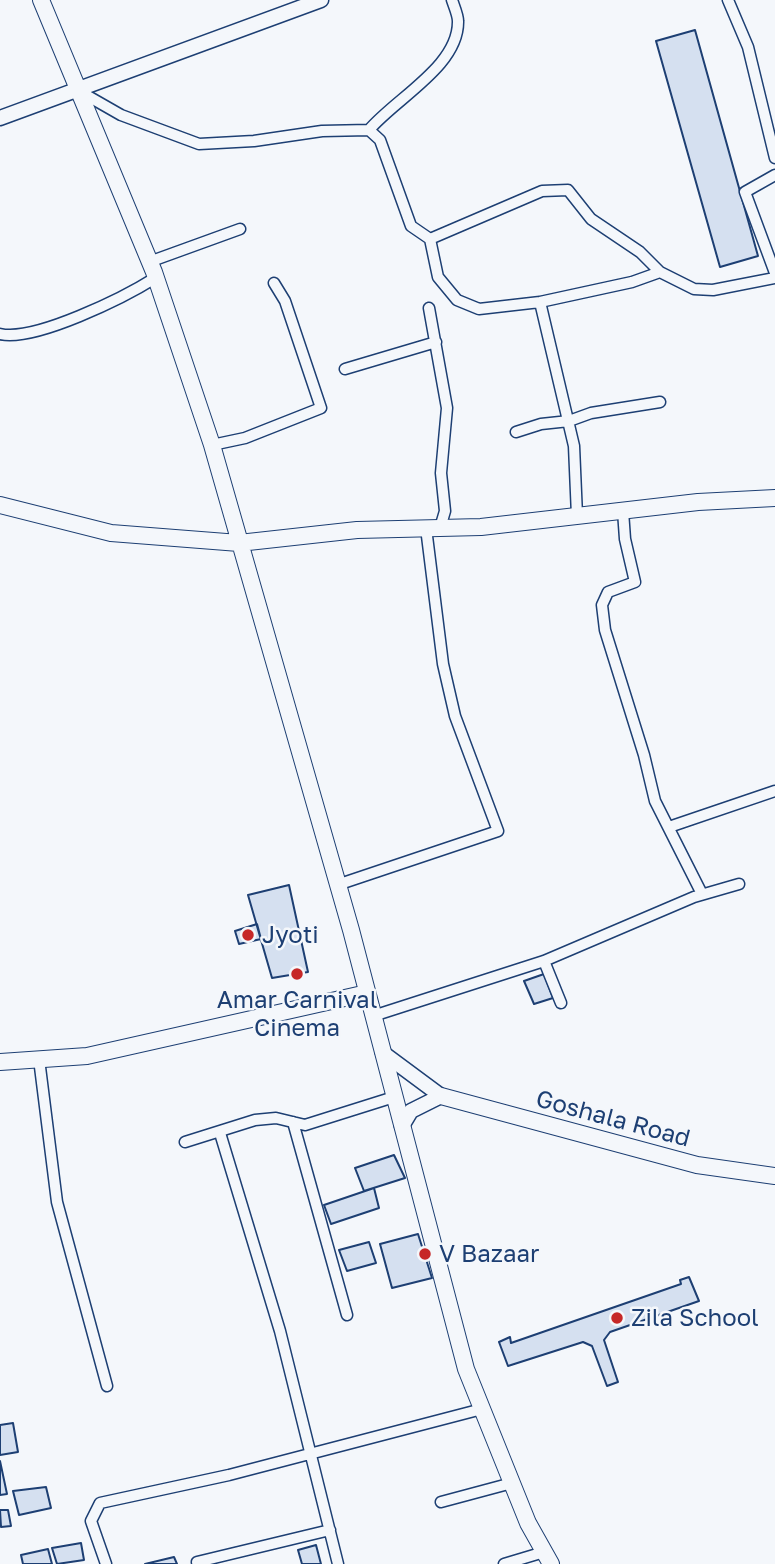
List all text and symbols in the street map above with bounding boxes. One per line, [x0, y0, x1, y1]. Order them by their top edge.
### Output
place label: Jyoti [262, 921, 319, 949]
marker: Jyoti [240, 927, 256, 943]
marker: Amar Carnival Cinema [289, 966, 305, 982]
place label: Amar Carnival Cinema [217, 986, 377, 1042]
street label: Goshala Road [533, 1085, 693, 1153]
place label: V Bazaar [439, 1240, 539, 1268]
marker: V Bazaar [417, 1246, 433, 1262]
place label: Zila School [631, 1304, 759, 1332]
marker: Zila School [609, 1310, 625, 1326]

